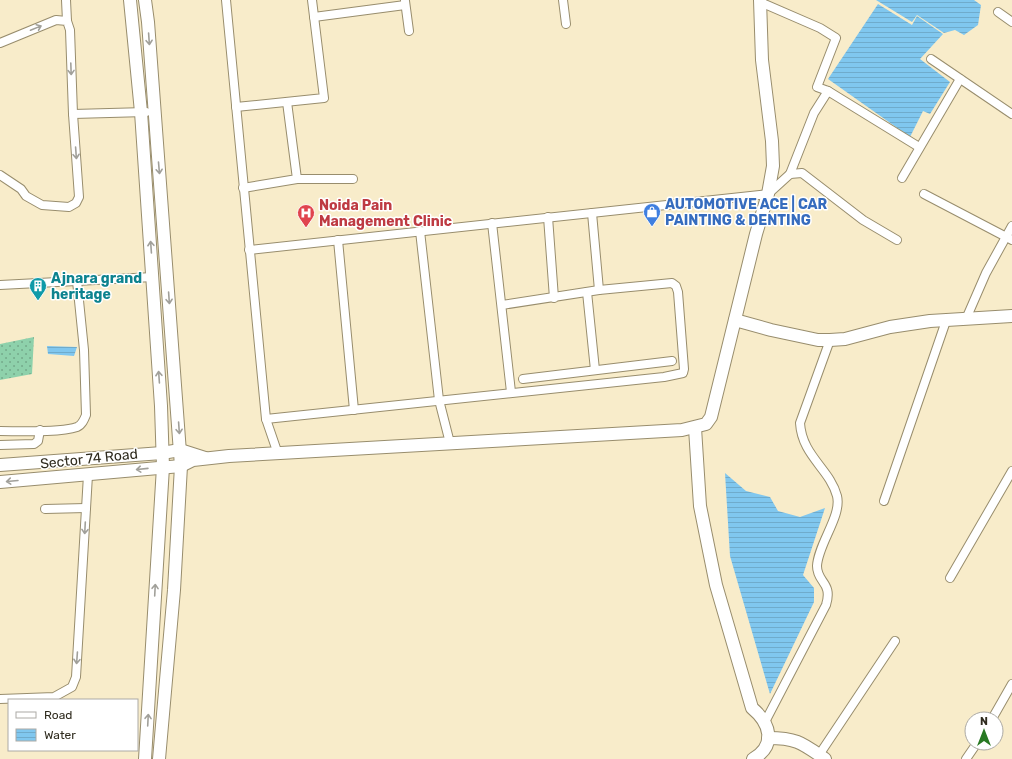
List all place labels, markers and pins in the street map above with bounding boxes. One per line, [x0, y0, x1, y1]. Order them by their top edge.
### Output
place label: AUTOMOTIVE ACE | CAR PAINTING & DENTING [665, 195, 828, 229]
place label: Noida Pain Management Clinic [319, 197, 452, 230]
shop icon: AUTOMOTIVE ACE | CAR PAINTING & DENTING [642, 202, 662, 227]
hospital icon: Noida Pain Management Clinic [296, 203, 316, 228]
place label: Ajnara grand heritage [51, 270, 142, 303]
building icon: Ajnara grand heritage [28, 276, 48, 301]

